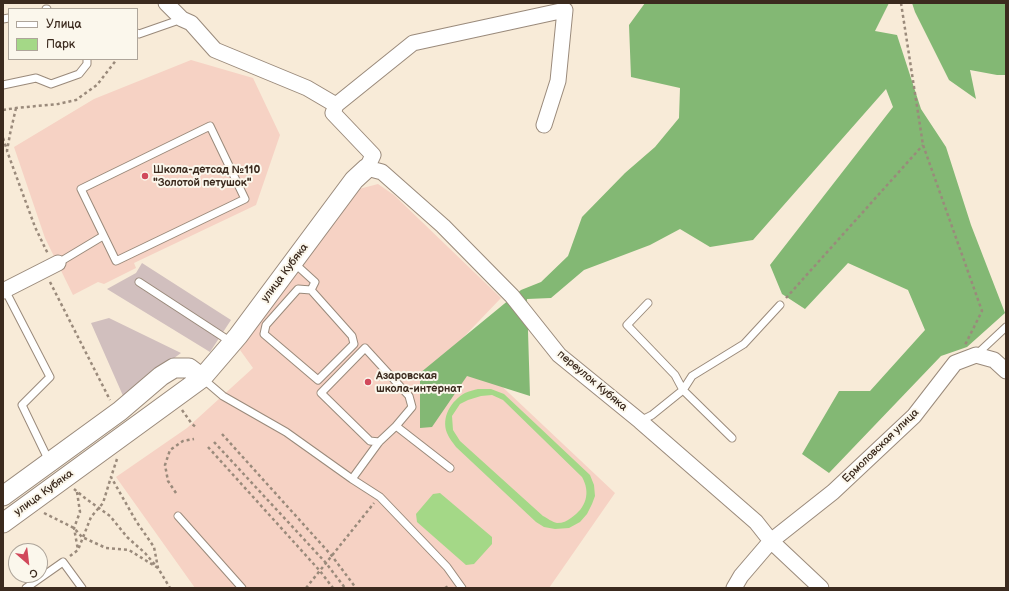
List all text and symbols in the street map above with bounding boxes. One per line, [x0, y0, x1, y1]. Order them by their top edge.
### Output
legend [8, 8, 138, 60]
text: Улица [46, 17, 82, 32]
text: Парк [46, 37, 75, 52]
place label: Школа-детсад №110 "Золотой петушок" [153, 163, 260, 189]
marker: Школа-детсад №110 "Золотой петушок" [140, 171, 150, 181]
street label: улица Кубяка [259, 241, 311, 305]
street label: переулок Кубяка [554, 348, 630, 414]
place label: Азаровская школа-интернат [376, 369, 462, 395]
marker: Азаровская школа-интернат [363, 377, 373, 387]
street label: Ермоловская улица [840, 406, 922, 486]
street label: улица Кубяка [12, 467, 76, 519]
north arrow [8, 543, 48, 583]
text: С [27, 566, 40, 581]

